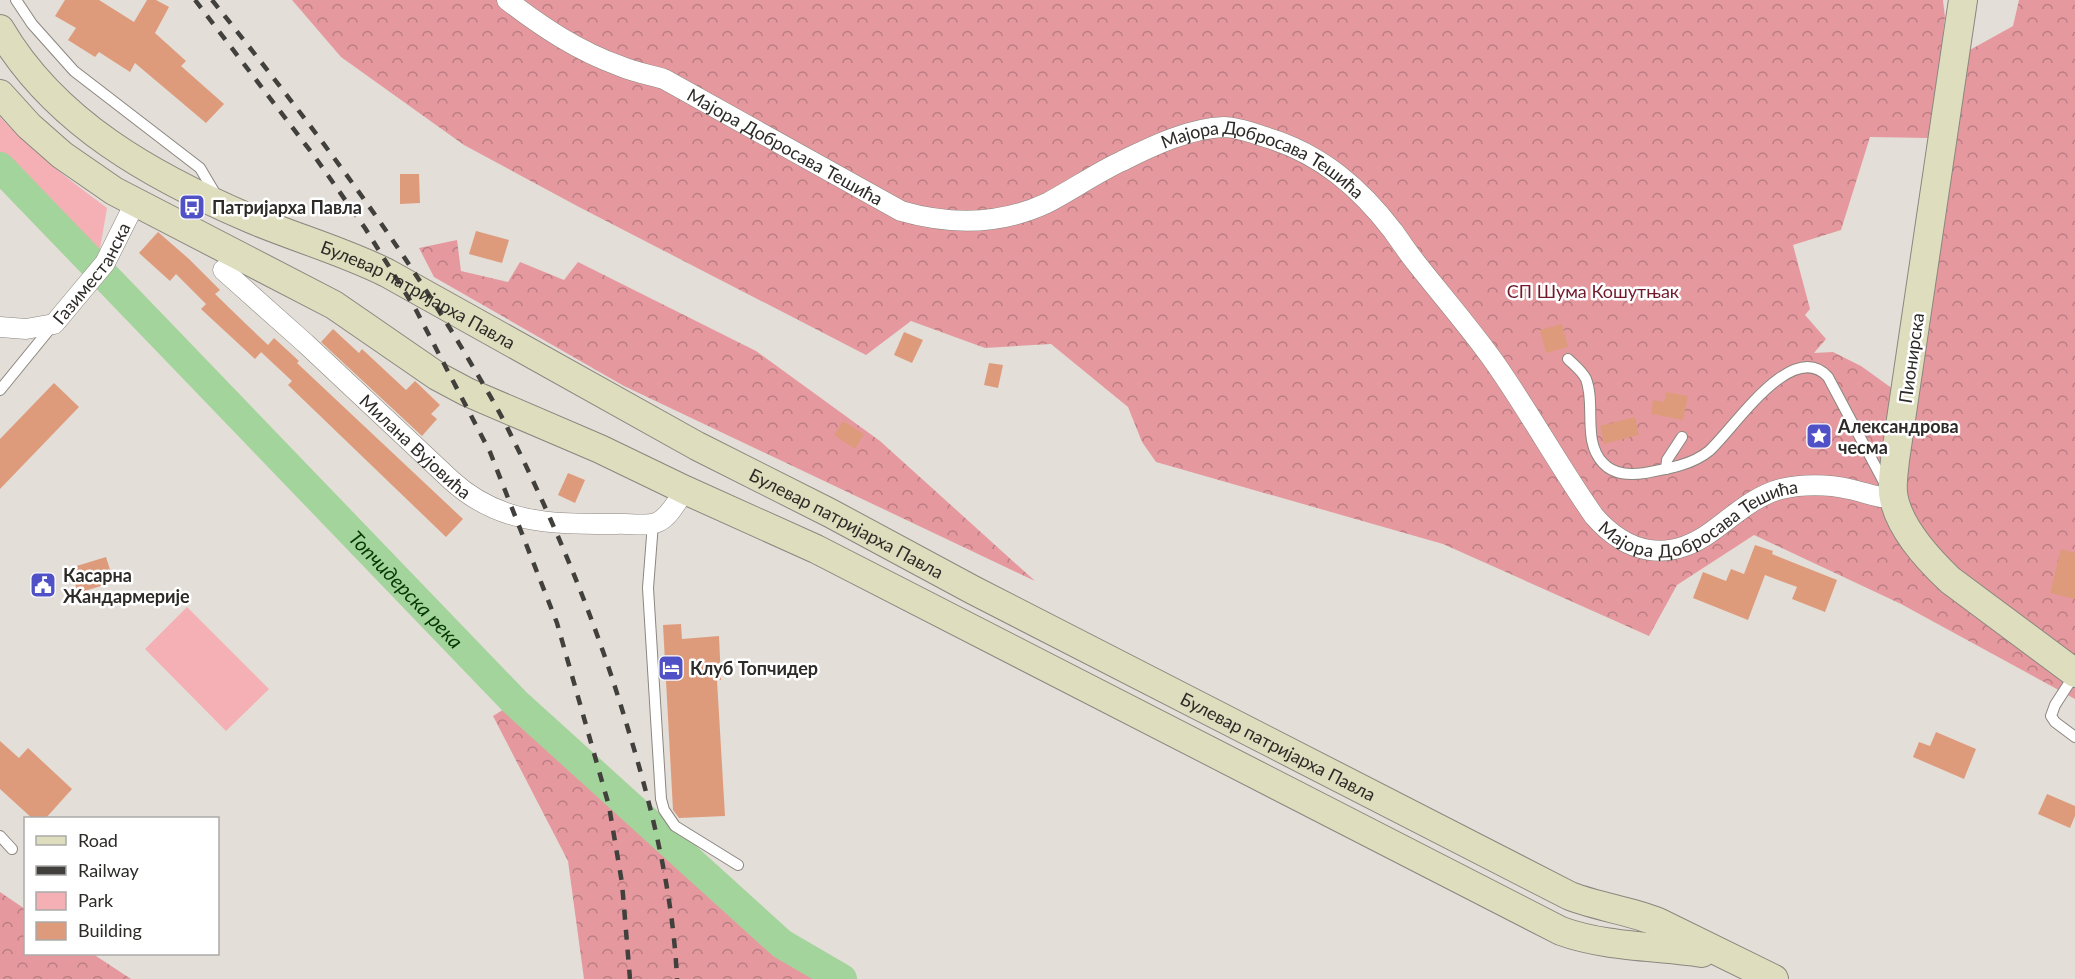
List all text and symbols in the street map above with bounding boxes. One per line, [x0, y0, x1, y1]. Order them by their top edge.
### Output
street label: Мајора Добросава Тешића [684, 83, 887, 210]
street label: Мајора Добросава Тешића [1158, 116, 1369, 203]
bus stop icon: Патријарха Павла [177, 192, 207, 222]
place label: Патријарха Павла [212, 196, 362, 218]
street label: Газиместанска [48, 219, 135, 328]
street label: Булевар патријарха Павла [318, 235, 519, 353]
park label: СП Шума Кошутњак [1507, 280, 1680, 302]
street label: Пионирска [1894, 311, 1928, 405]
street label: Милана Вујовића [355, 389, 475, 503]
place label: Александрова чесма [1837, 415, 1959, 458]
place icon: Александрова чесма [1804, 421, 1834, 451]
street label: Булевар патријарха Павла [746, 463, 947, 583]
street label: Мајора Добросава Тешића [1594, 475, 1799, 562]
water label: Топчидерска река [344, 525, 468, 653]
place label: Касарна Жандармерије [63, 564, 190, 607]
public building icon: Касарна Жандармерије [28, 570, 58, 600]
hotel icon: Клуб Топчидер [656, 653, 686, 683]
place label: Клуб Топчидер [690, 657, 818, 679]
street label: Булевар патријарха Павла [1177, 687, 1379, 806]
legend [24, 817, 219, 955]
text: Road [78, 829, 118, 851]
text: Railway [78, 859, 139, 881]
text: Park [78, 889, 114, 911]
text: Building [78, 919, 142, 941]

